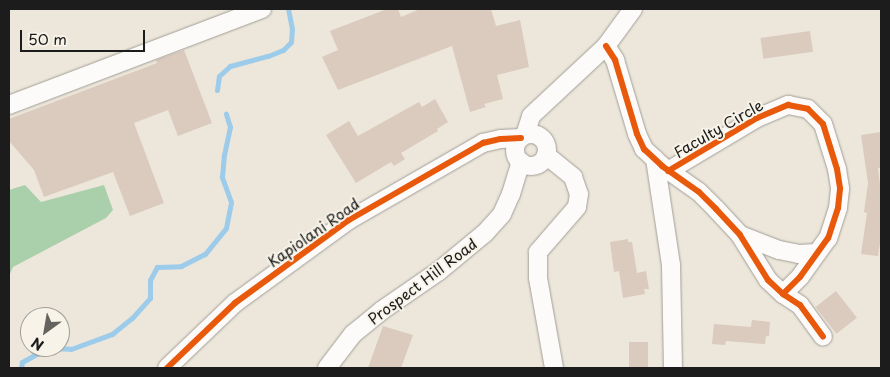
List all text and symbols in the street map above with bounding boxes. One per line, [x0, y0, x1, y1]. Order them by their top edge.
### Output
scale bar [22, 20, 148, 52]
text: 50 m [28, 27, 67, 50]
street label: Faculty Circle [670, 95, 766, 161]
street label: Kapiolani Road [264, 194, 362, 270]
street label: Prospect Hill Road [364, 234, 480, 328]
north arrow [20, 307, 70, 357]
text: N [27, 332, 48, 356]

